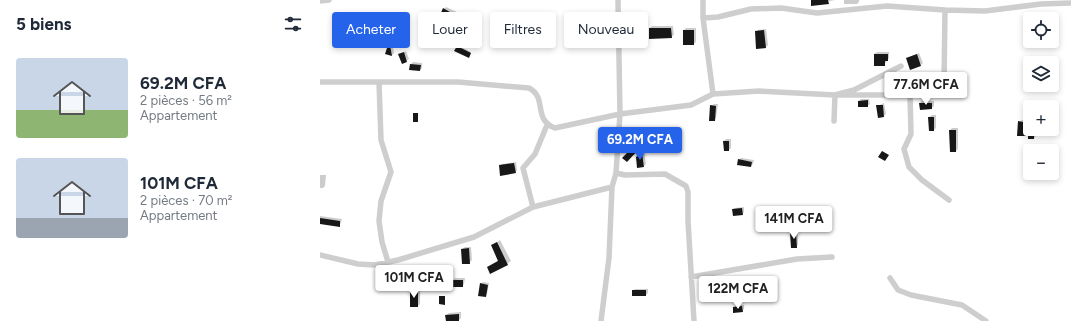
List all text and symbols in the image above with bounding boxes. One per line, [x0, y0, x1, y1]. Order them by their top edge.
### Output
chip: Acheter [332, 12, 410, 48]
chip: Louer [418, 12, 482, 48]
chip: Filtres [490, 12, 556, 48]
chip: Nouveau [564, 12, 648, 48]
map controls [1023, 12, 1059, 180]
button: locate [1023, 12, 1059, 48]
icon: filters [282, 13, 304, 35]
text: 5 biens [16, 14, 72, 34]
button: layers [1023, 56, 1059, 92]
pin: 77.6M CFA [880, 72, 972, 106]
text: 69.2M CFA [140, 73, 226, 93]
icon: home [48, 74, 96, 122]
text: 77.6M CFA [893, 77, 959, 92]
text: 2 pièces · 56 m² [140, 93, 232, 108]
button: + [1023, 100, 1059, 136]
text: Appartement [140, 108, 218, 123]
pin: 69.2M CFA [594, 127, 686, 161]
text: 69.2M CFA [607, 132, 673, 147]
button: − [1023, 144, 1059, 180]
text: 101M CFA [140, 173, 218, 193]
icon: home [48, 174, 96, 222]
text: 2 pièces · 70 m² [140, 193, 232, 208]
pin: 141M CFA [753, 206, 835, 240]
text: Appartement [140, 208, 218, 223]
text: 141M CFA [764, 211, 824, 226]
pin: 101M CFA [373, 265, 455, 299]
text: 101M CFA [384, 270, 444, 285]
pin: 122M CFA [697, 276, 779, 310]
text: 122M CFA [708, 281, 768, 296]

